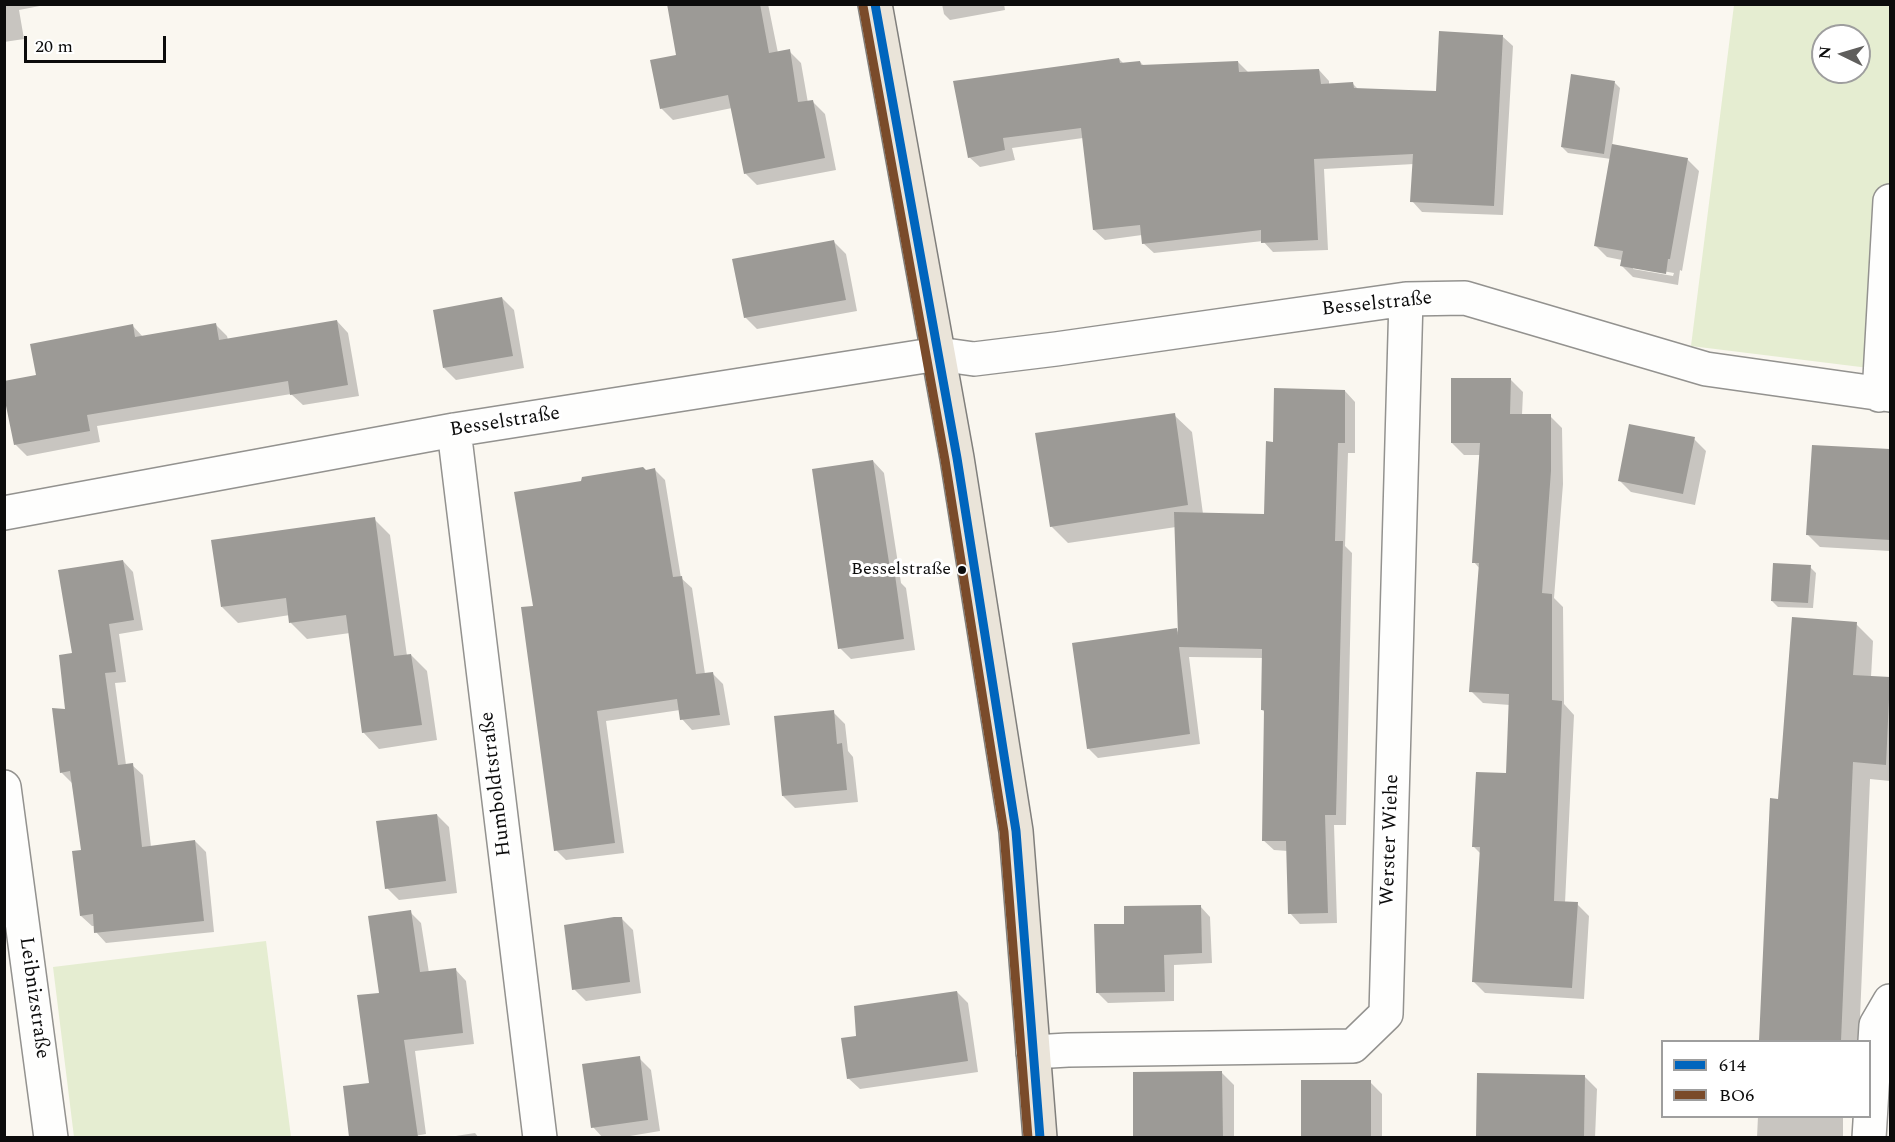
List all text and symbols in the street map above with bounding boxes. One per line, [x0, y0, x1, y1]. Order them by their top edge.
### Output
scale bar [27, 24, 170, 62]
north arrow [1811, 24, 1871, 84]
text: 20 m [35, 33, 73, 60]
text: N [1813, 45, 1838, 60]
street label: Besselstraße [1321, 287, 1433, 323]
street label: Besselstraße [448, 402, 562, 444]
place label: Besselstraße [851, 559, 951, 581]
marker: Besselstraße [956, 564, 968, 576]
street label: Humboldtstraße [476, 710, 518, 858]
street label: Werster Wiehe [1377, 774, 1405, 906]
street label: Leibnizstraße [13, 936, 53, 1060]
legend [1661, 1040, 1871, 1118]
text: 614 [1719, 1052, 1746, 1079]
text: BO6 [1719, 1082, 1754, 1109]

